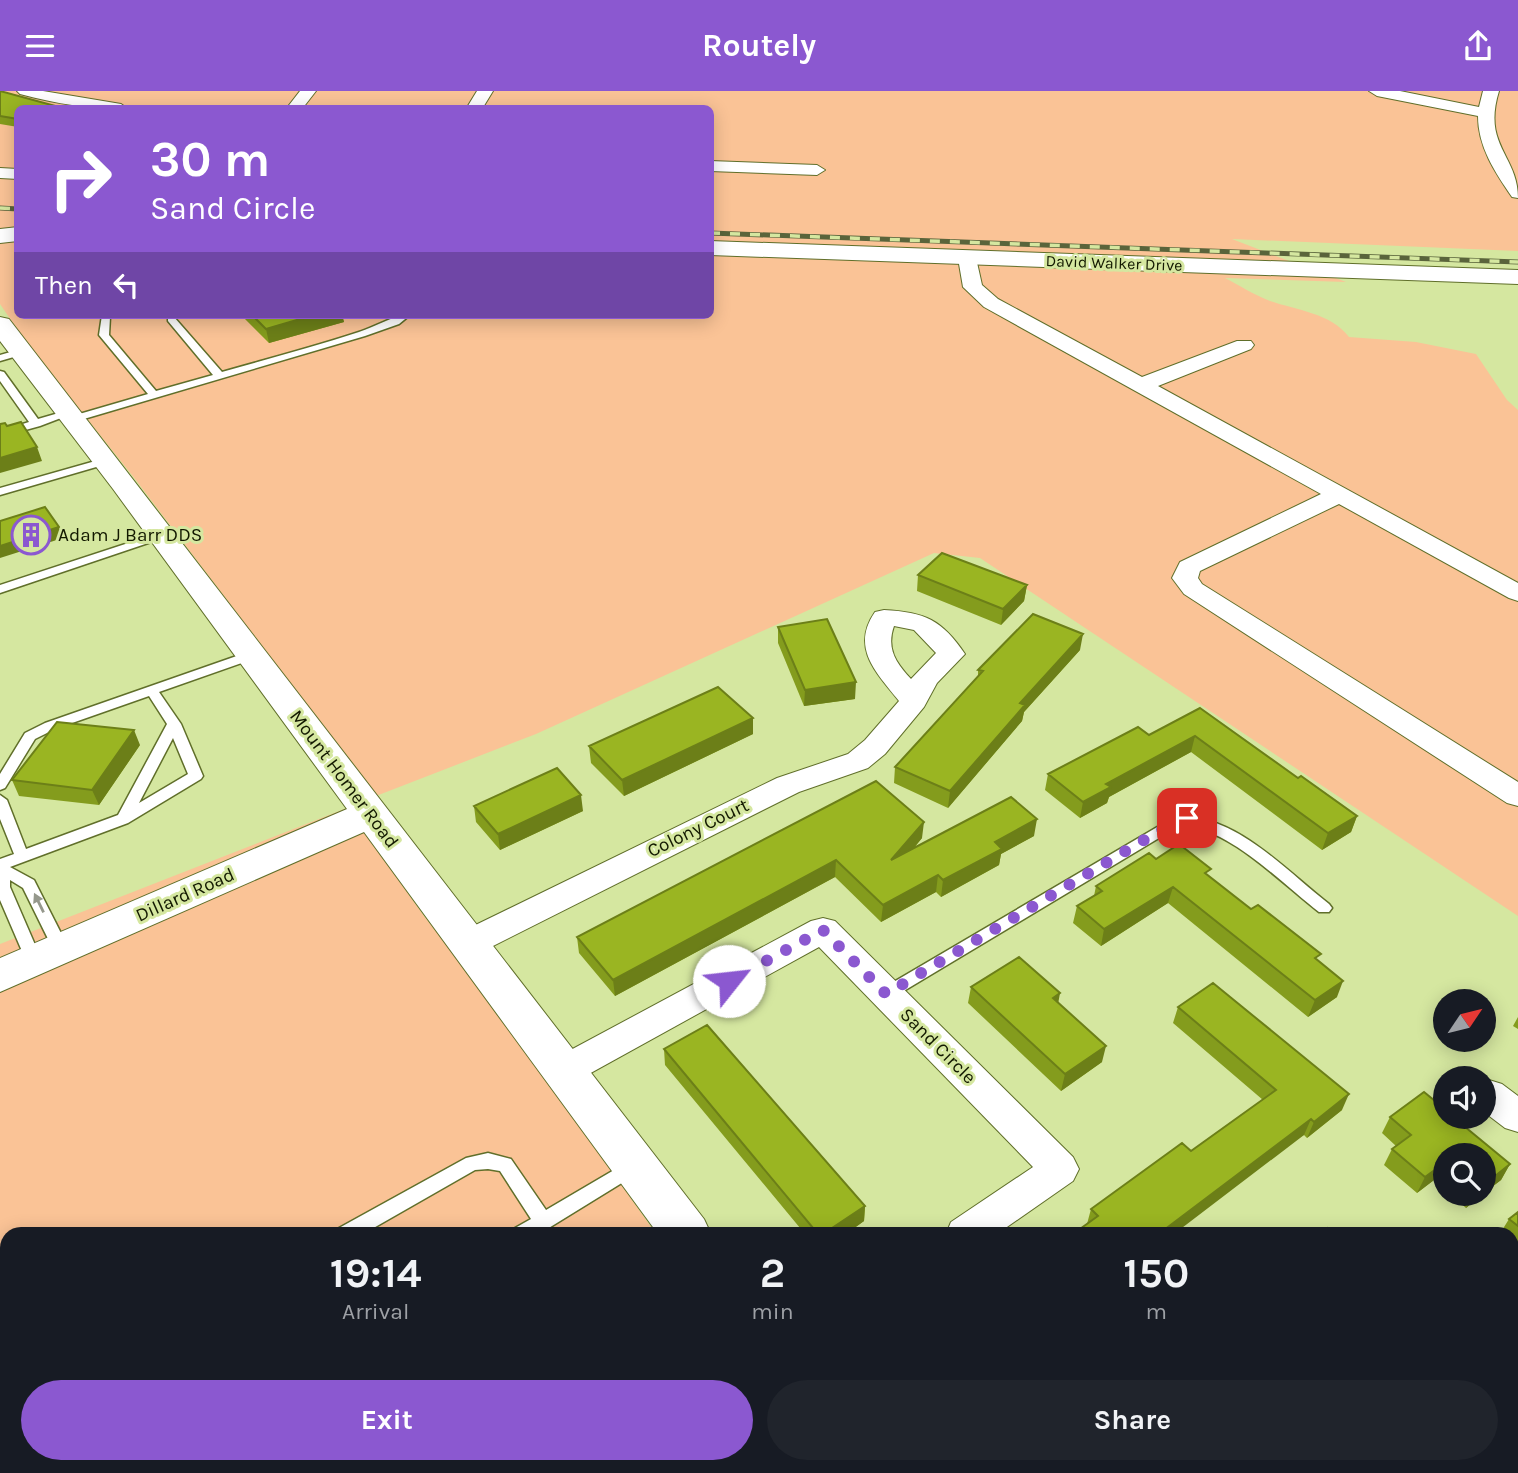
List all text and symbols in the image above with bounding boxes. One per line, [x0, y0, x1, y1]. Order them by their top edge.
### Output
icon: menu [21, 27, 59, 65]
text: Routely [702, 27, 816, 64]
icon: share [1459, 27, 1497, 65]
text: 30 m [150, 131, 270, 188]
icon: right [35, 133, 126, 224]
text: Sand Circle [150, 190, 315, 227]
street label: David Walker Drive [1045, 251, 1183, 275]
icon: left [107, 266, 145, 304]
text: Then [35, 270, 93, 301]
building icon: Adam J Barr DDS [10, 514, 52, 556]
place label: Adam J Barr DDS [58, 524, 202, 546]
street label: Mount Homer Road [285, 706, 403, 852]
pin [1157, 788, 1217, 848]
street label: Colony Court [644, 794, 752, 862]
icon: arrive [1168, 799, 1206, 837]
street label: Dillard Road [132, 863, 238, 927]
one-way arrow [33, 893, 44, 913]
position arrow [692, 944, 766, 1018]
north arrow [1433, 989, 1496, 1052]
map controls [1433, 989, 1496, 1206]
street label: Sand Circle [895, 1003, 981, 1089]
button: sound [1433, 1066, 1496, 1129]
button: search [1433, 1143, 1496, 1206]
text: 19:14 [330, 1248, 422, 1298]
text: 2 [760, 1248, 785, 1298]
text: 150 [1123, 1248, 1189, 1298]
text: Arrival [342, 1298, 409, 1325]
text: min [751, 1298, 794, 1325]
text: m [1146, 1298, 1167, 1325]
button: Exit [21, 1380, 753, 1460]
button: Share [767, 1380, 1498, 1460]

